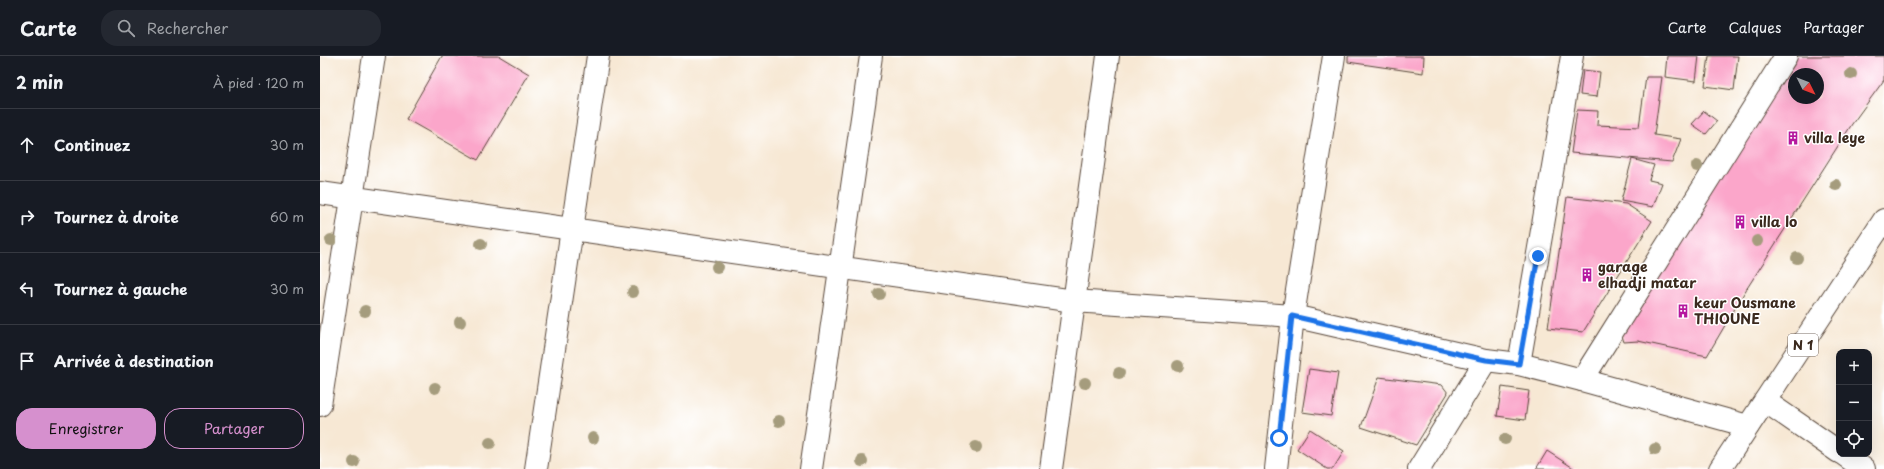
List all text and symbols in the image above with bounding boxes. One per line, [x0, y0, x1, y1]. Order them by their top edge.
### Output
search box [101, 10, 381, 46]
text: Carte [20, 14, 77, 42]
text: Rechercher [147, 16, 228, 39]
icon: search [115, 17, 137, 39]
text: Carte [1668, 17, 1707, 38]
text: Calques [1729, 17, 1781, 38]
text: Partager [1803, 17, 1864, 38]
north arrow [1788, 68, 1824, 104]
text: 2 min [16, 69, 63, 95]
text: À pied · 120 m [213, 73, 304, 92]
place label: villa leye [1804, 127, 1865, 148]
building icon: villa leye [1785, 130, 1801, 146]
text: Continuez [54, 133, 130, 156]
icon: ahead [16, 134, 38, 156]
text: 30 m [270, 135, 304, 154]
text: Tournez à droite [54, 205, 179, 228]
icon: right [16, 206, 38, 228]
text: 60 m [270, 207, 304, 226]
place label: villa lo [1751, 211, 1797, 232]
building icon: villa lo [1732, 214, 1748, 230]
route end [1529, 247, 1547, 265]
place label: garage elhadji matar [1598, 256, 1697, 293]
building icon: garage elhadji matar [1579, 267, 1595, 283]
text: Tournez à gauche [54, 277, 188, 300]
icon: left [16, 278, 38, 300]
text: 30 m [270, 279, 304, 298]
place label: keur Ousmane THIOUNE [1694, 292, 1796, 329]
building icon: keur Ousmane THIOUNE [1675, 303, 1691, 319]
road number: N 1 [1788, 334, 1818, 356]
text: Arrivée à destination [54, 349, 214, 372]
map controls [1836, 349, 1872, 457]
button: + [1836, 349, 1872, 385]
icon: arrive [16, 350, 38, 372]
button: − [1836, 385, 1872, 421]
button: Enregistrer [16, 408, 156, 449]
button: Partager [164, 408, 304, 449]
button: locate [1836, 421, 1872, 457]
route start [1270, 429, 1288, 447]

